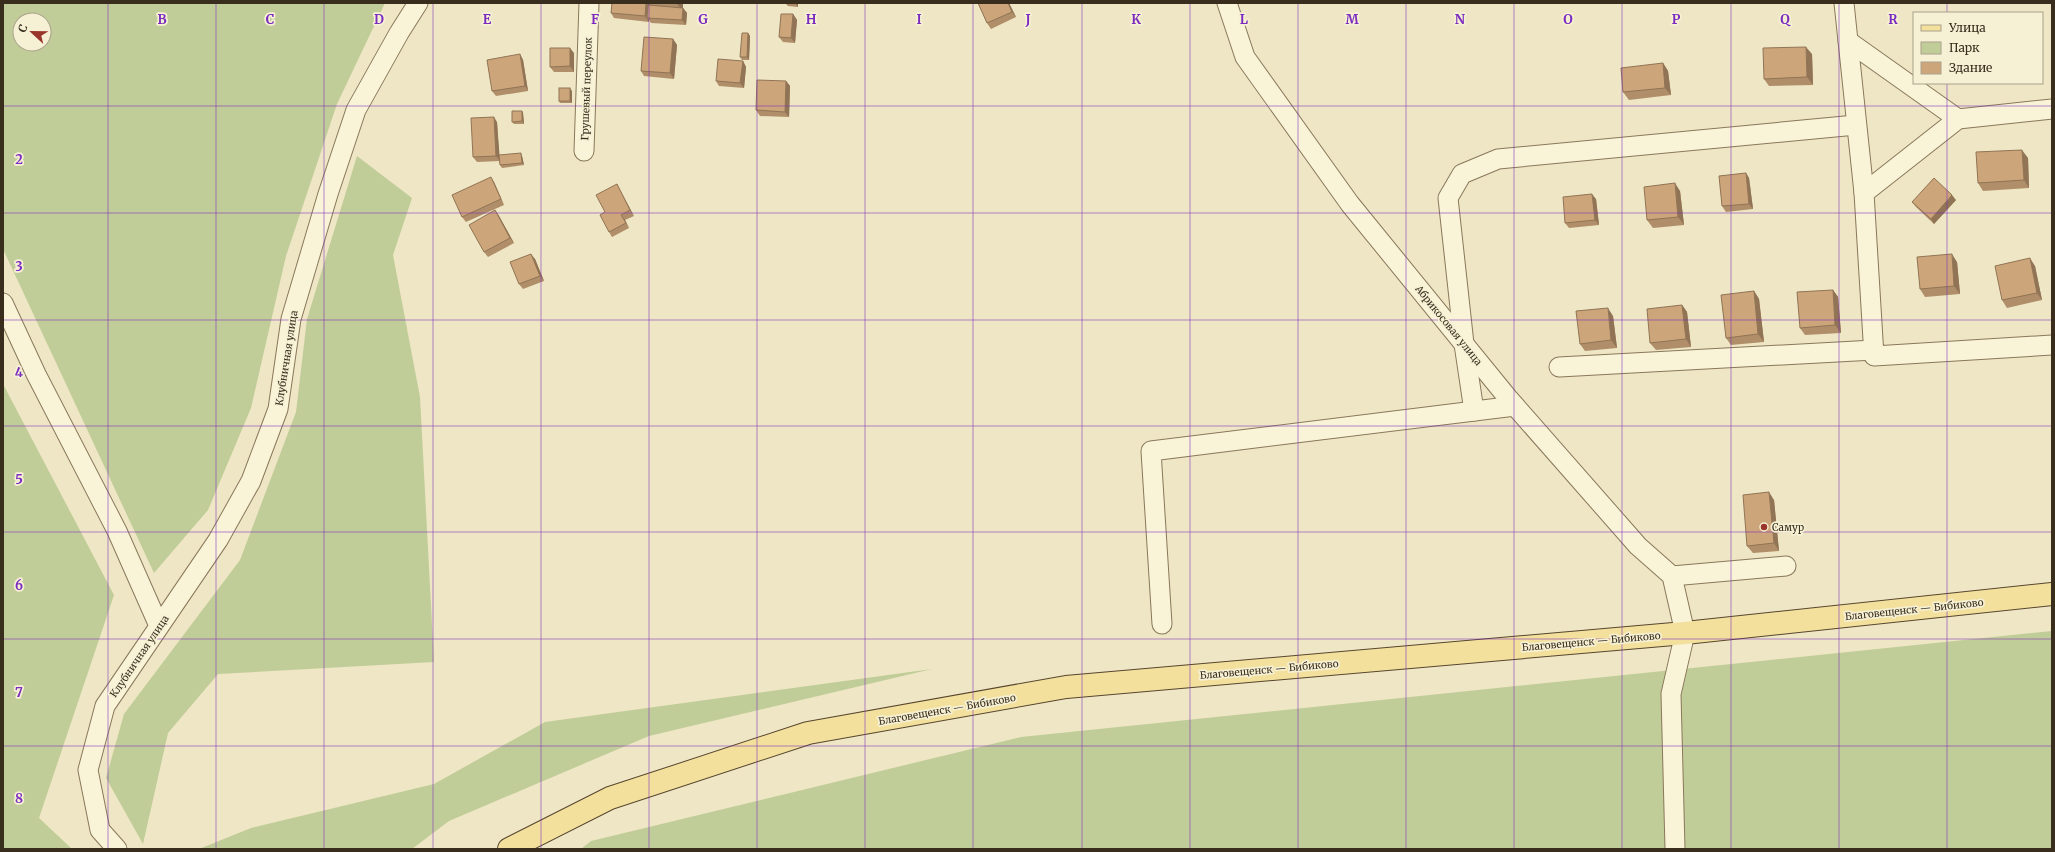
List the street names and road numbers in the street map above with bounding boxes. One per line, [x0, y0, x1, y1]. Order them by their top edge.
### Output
street label: Грушевый переулок [578, 36, 595, 141]
street label: Абрикосовая улица [1412, 282, 1485, 368]
street label: Клубничная улица [273, 309, 301, 407]
street label: Благовещенск — Бибиково [1844, 596, 1984, 623]
street label: Клубничная улица [107, 612, 172, 700]
street label: Благовещенск — Бибиково [1521, 629, 1661, 654]
street label: Благовещенск — Бибиково [1199, 657, 1339, 682]
street label: Благовещенск — Бибиково [877, 691, 1017, 728]

